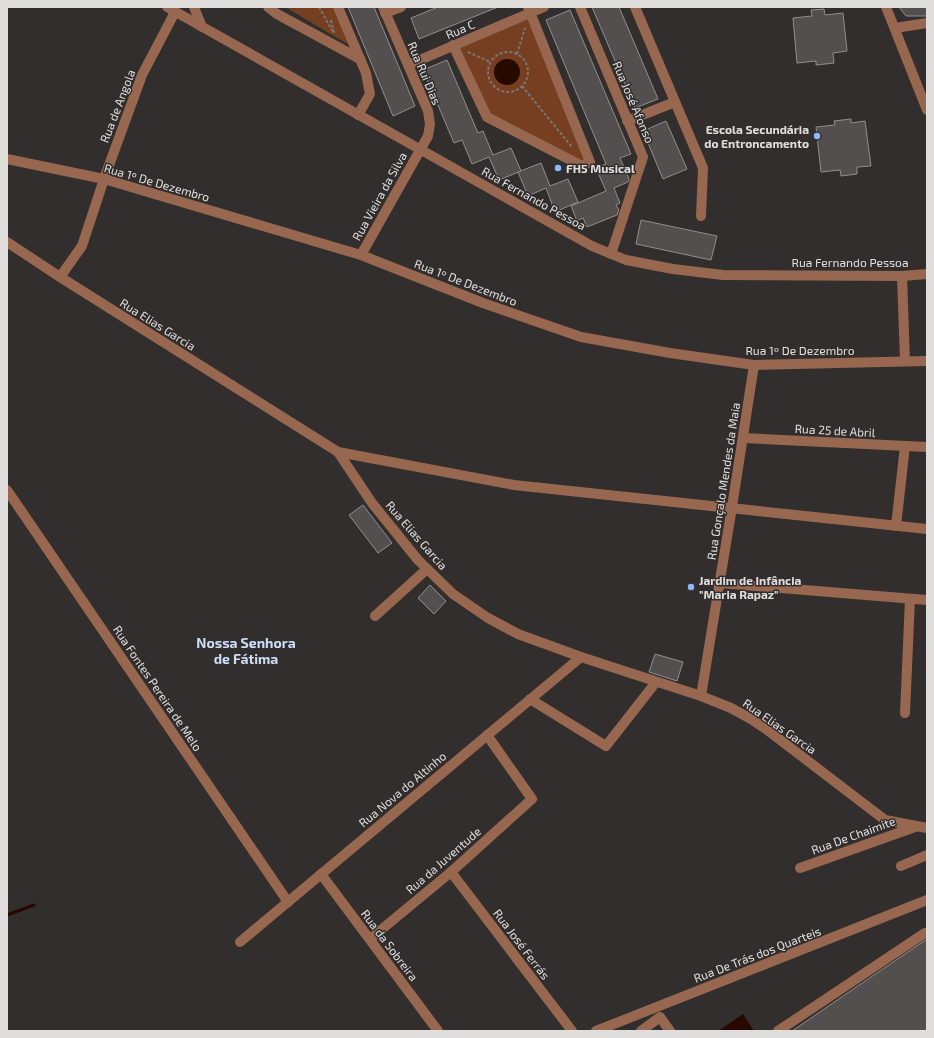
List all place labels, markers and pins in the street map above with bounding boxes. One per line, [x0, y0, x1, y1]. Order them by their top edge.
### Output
place label: Escola Secundária do Entroncamento [704, 122, 809, 150]
marker: Escola Secundária do Entroncamento [812, 131, 822, 141]
place label: FH5 Musical [566, 161, 635, 175]
marker: FH5 Musical [553, 163, 563, 173]
place label: Jardim de Infância "Maria Rapaz" [699, 573, 802, 601]
marker: Jardim de Infância "Maria Rapaz" [686, 582, 696, 592]

